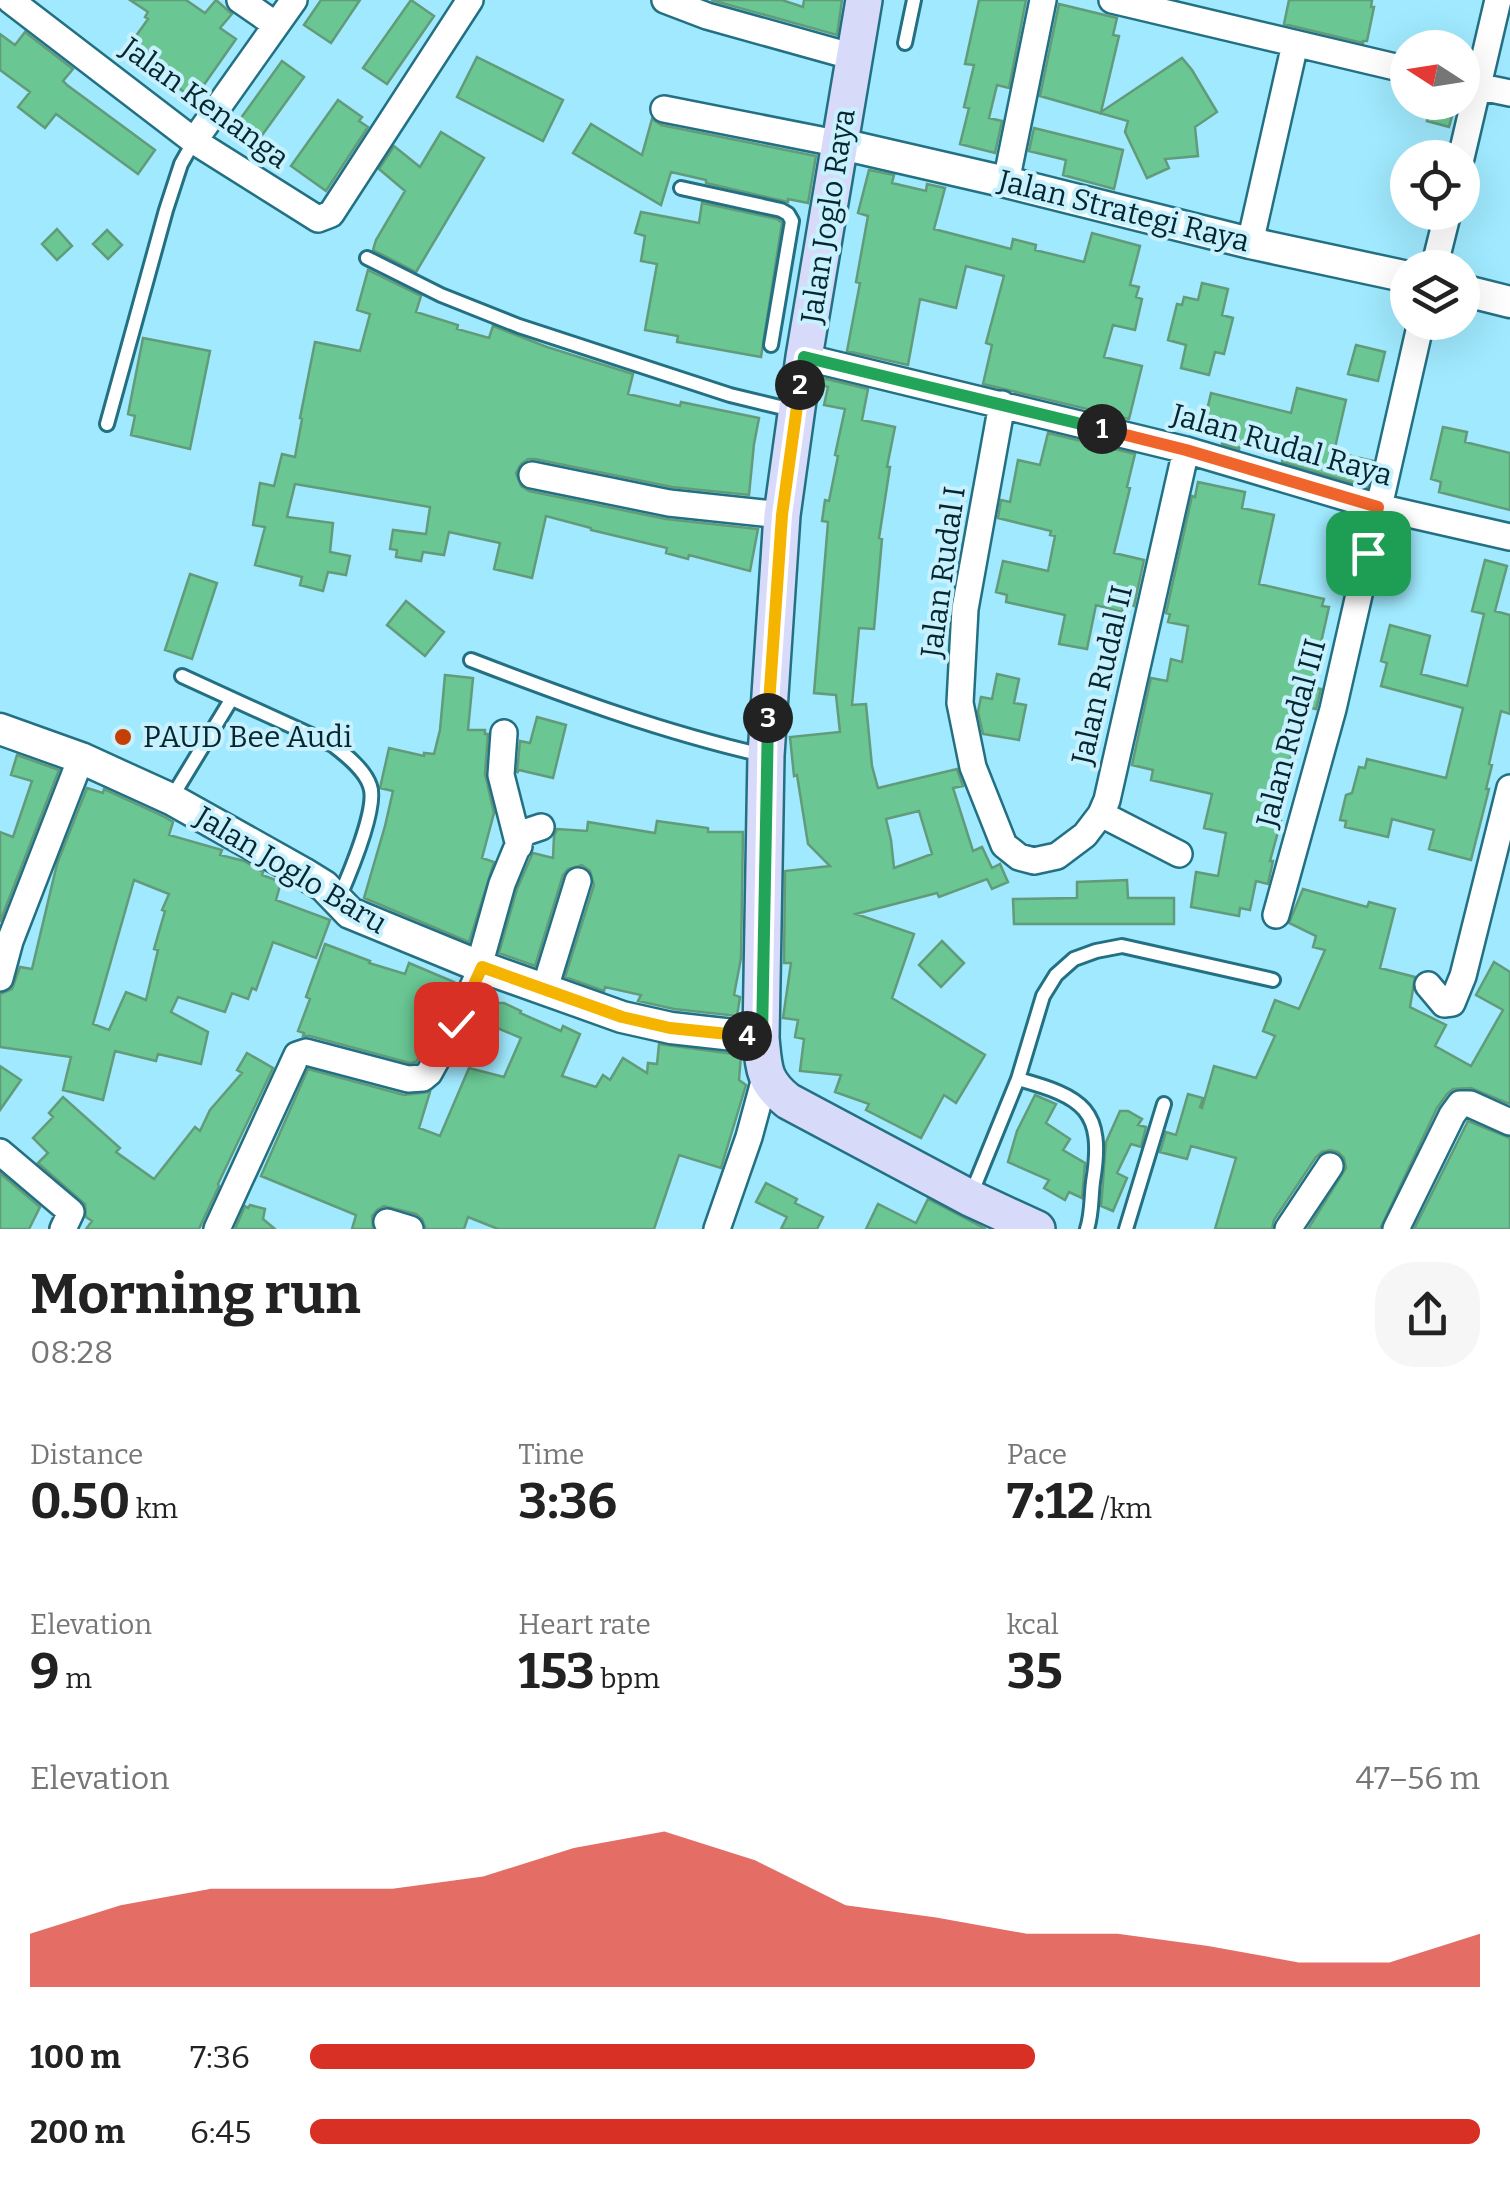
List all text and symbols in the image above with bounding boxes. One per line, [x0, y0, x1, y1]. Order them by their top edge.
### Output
street label: Jalan Kenanga [113, 29, 296, 176]
north arrow [1390, 30, 1480, 120]
map controls [1390, 30, 1480, 340]
street label: Jalan Joglo Raya [793, 106, 863, 327]
button: locate [1390, 140, 1480, 230]
street label: Jalan Strategi Raya [994, 162, 1253, 260]
button: layers [1390, 250, 1480, 340]
pin: 2 [775, 360, 825, 410]
text: 2 [792, 368, 808, 401]
street label: Jalan Rudal Raya [1166, 396, 1397, 494]
pin: 1 [1077, 404, 1127, 454]
text: 1 [1096, 412, 1108, 445]
street label: Jalan Rudal I [913, 484, 973, 661]
pin [1326, 511, 1411, 596]
icon: arrive [1341, 526, 1396, 581]
street label: Jalan Rudal II [1064, 582, 1140, 769]
street label: Jalan Rudal III [1248, 635, 1333, 832]
pin: 3 [743, 693, 793, 743]
text: 3 [760, 701, 776, 734]
place label: PAUD Bee Audi [143, 719, 352, 755]
marker: PAUD Bee Audi [112, 726, 134, 748]
street label: Jalan Joglo Baru [188, 798, 393, 941]
pin [414, 982, 499, 1067]
icon: check [429, 997, 484, 1052]
pin: 4 [722, 1011, 772, 1061]
text: 4 [738, 1019, 756, 1052]
text: Morning run [30, 1262, 361, 1328]
button: share [1375, 1262, 1480, 1367]
text: 08:28 [30, 1333, 113, 1371]
text: Distance [30, 1438, 143, 1471]
text: Time [518, 1438, 584, 1471]
text: Pace [1007, 1438, 1067, 1471]
text: 0.50 [30, 1471, 130, 1531]
text: 3:36 [518, 1471, 617, 1531]
text: 7:12 [1007, 1471, 1095, 1531]
text: km [130, 1492, 178, 1525]
text: /km [1095, 1492, 1152, 1525]
text: Elevation [30, 1608, 152, 1641]
text: Heart rate [518, 1608, 651, 1641]
text: kcal [1007, 1608, 1059, 1641]
text: 9 [30, 1641, 60, 1701]
text: 153 [518, 1641, 595, 1701]
text: 35 [1007, 1641, 1063, 1701]
text: m [60, 1662, 92, 1695]
text: bpm [595, 1662, 660, 1695]
text: Elevation [30, 1759, 170, 1797]
text: 47–56 m [1355, 1759, 1480, 1797]
text: 100 m [30, 2038, 121, 2076]
text: 7:36 [190, 2038, 250, 2076]
text: 200 m [30, 2113, 125, 2151]
text: 6:45 [190, 2113, 251, 2151]

